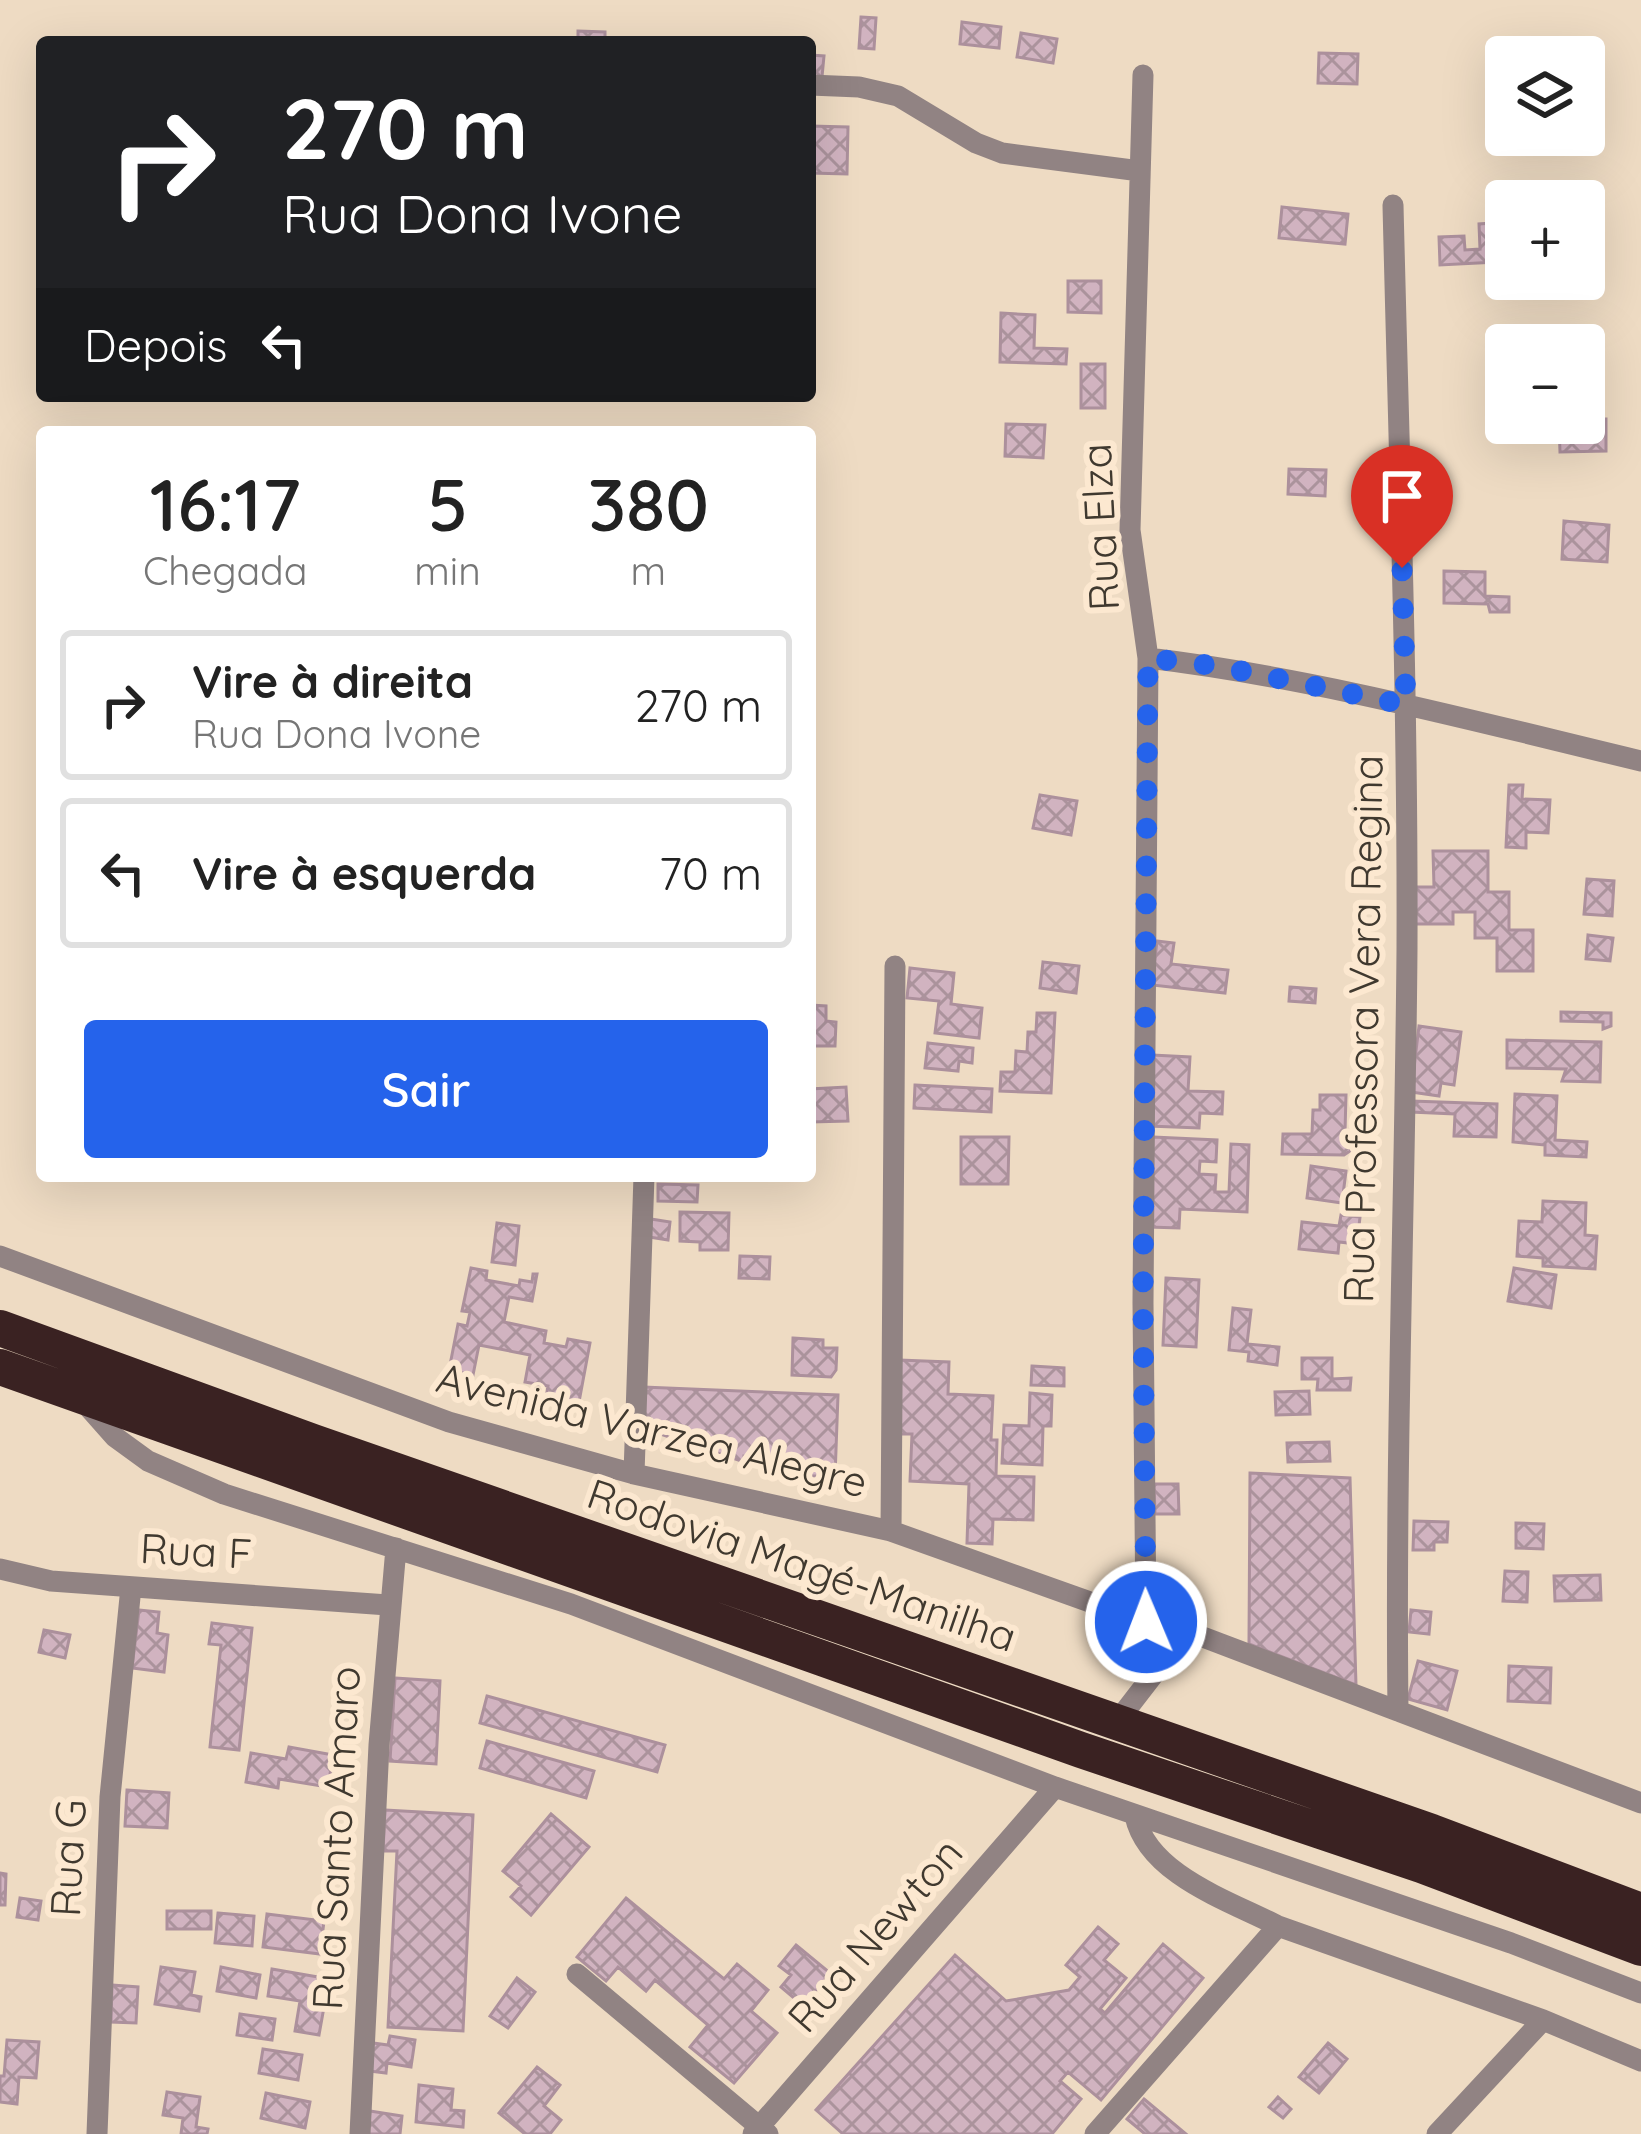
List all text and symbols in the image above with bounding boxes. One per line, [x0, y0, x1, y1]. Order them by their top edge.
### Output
map controls [1485, 36, 1605, 444]
button: layers [1485, 36, 1605, 156]
text: 270 m [282, 75, 528, 180]
icon: right [84, 84, 240, 240]
text: Rua Dona Ivone [282, 179, 683, 247]
button: + [1485, 180, 1605, 300]
icon: left [251, 312, 317, 378]
text: Depois [84, 317, 227, 373]
button: − [1485, 324, 1605, 444]
street label: Rua Elza [1069, 442, 1130, 612]
pin [1351, 445, 1453, 568]
text: 16:17 [150, 459, 301, 549]
text: 5 [427, 459, 468, 549]
text: 380 [588, 459, 709, 549]
icon: arrive [1369, 463, 1435, 529]
text: Chegada [143, 546, 307, 595]
text: min [414, 546, 481, 595]
text: m [631, 546, 666, 595]
text: Vire à direita [192, 653, 473, 709]
icon: right [90, 672, 156, 738]
text: 270 m [635, 677, 762, 733]
text: Rua Dona Ivone [192, 709, 481, 758]
street label: Rua Professora Vera Regina [1331, 754, 1394, 1304]
icon: left [90, 840, 156, 906]
text: Vire à esquerda [192, 845, 536, 901]
text: 70 m [659, 845, 762, 901]
button: Sair [84, 1020, 768, 1158]
street label: Avenida Varzea Alegre [431, 1350, 873, 1509]
street label: Rodovia Magé-Manilha [581, 1466, 1024, 1663]
street label: Rua F [139, 1521, 253, 1580]
position arrow [1083, 1559, 1209, 1685]
street label: Rua Santo Amaro [300, 1665, 371, 2011]
street label: Rua G [38, 1798, 97, 1918]
street label: Rua Newton [776, 1827, 973, 2043]

